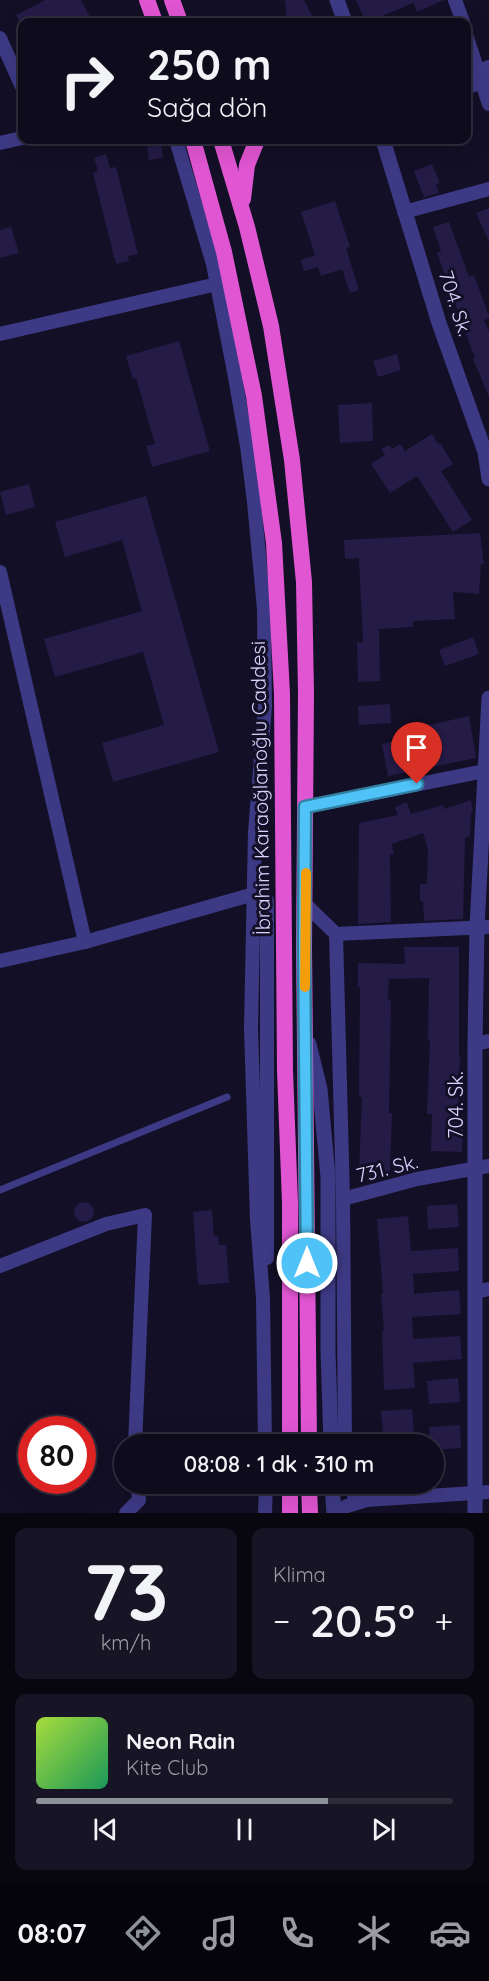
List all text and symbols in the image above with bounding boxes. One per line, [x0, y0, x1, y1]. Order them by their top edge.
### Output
text: 250 m [147, 38, 271, 91]
icon: right [48, 42, 126, 120]
text: Sağa dön [147, 90, 267, 124]
street label: 704. Sk. [434, 267, 478, 339]
street label: İbrahim Karaoğlanoğlu Caddesi [245, 641, 275, 935]
pin [391, 722, 442, 784]
icon: arrive [400, 731, 433, 764]
street label: 704. Sk. [443, 1071, 468, 1139]
street label: 731. Sk. [354, 1148, 420, 1188]
position arrow [275, 1231, 339, 1295]
speed limit sign: 80 [18, 1416, 96, 1494]
text: 08:08 · 1 dk · 310 m [184, 1450, 374, 1478]
text: 73 [84, 1542, 168, 1640]
text: Klima [273, 1562, 326, 1587]
text: 20.5° [310, 1592, 415, 1648]
text: − [273, 1600, 290, 1641]
text: + [434, 1600, 453, 1641]
text: km/h [101, 1630, 151, 1655]
text: Neon Rain [126, 1727, 235, 1755]
text: Kite Club [126, 1755, 208, 1780]
icon: previous [89, 1813, 122, 1846]
icon: pause [228, 1813, 261, 1846]
icon: next [367, 1813, 400, 1846]
icon: directions [122, 1912, 164, 1954]
icon: music [199, 1912, 241, 1954]
icon: phone [276, 1912, 318, 1954]
icon: climate [353, 1912, 395, 1954]
icon: car [429, 1912, 471, 1954]
text: 08:07 [17, 1916, 87, 1950]

